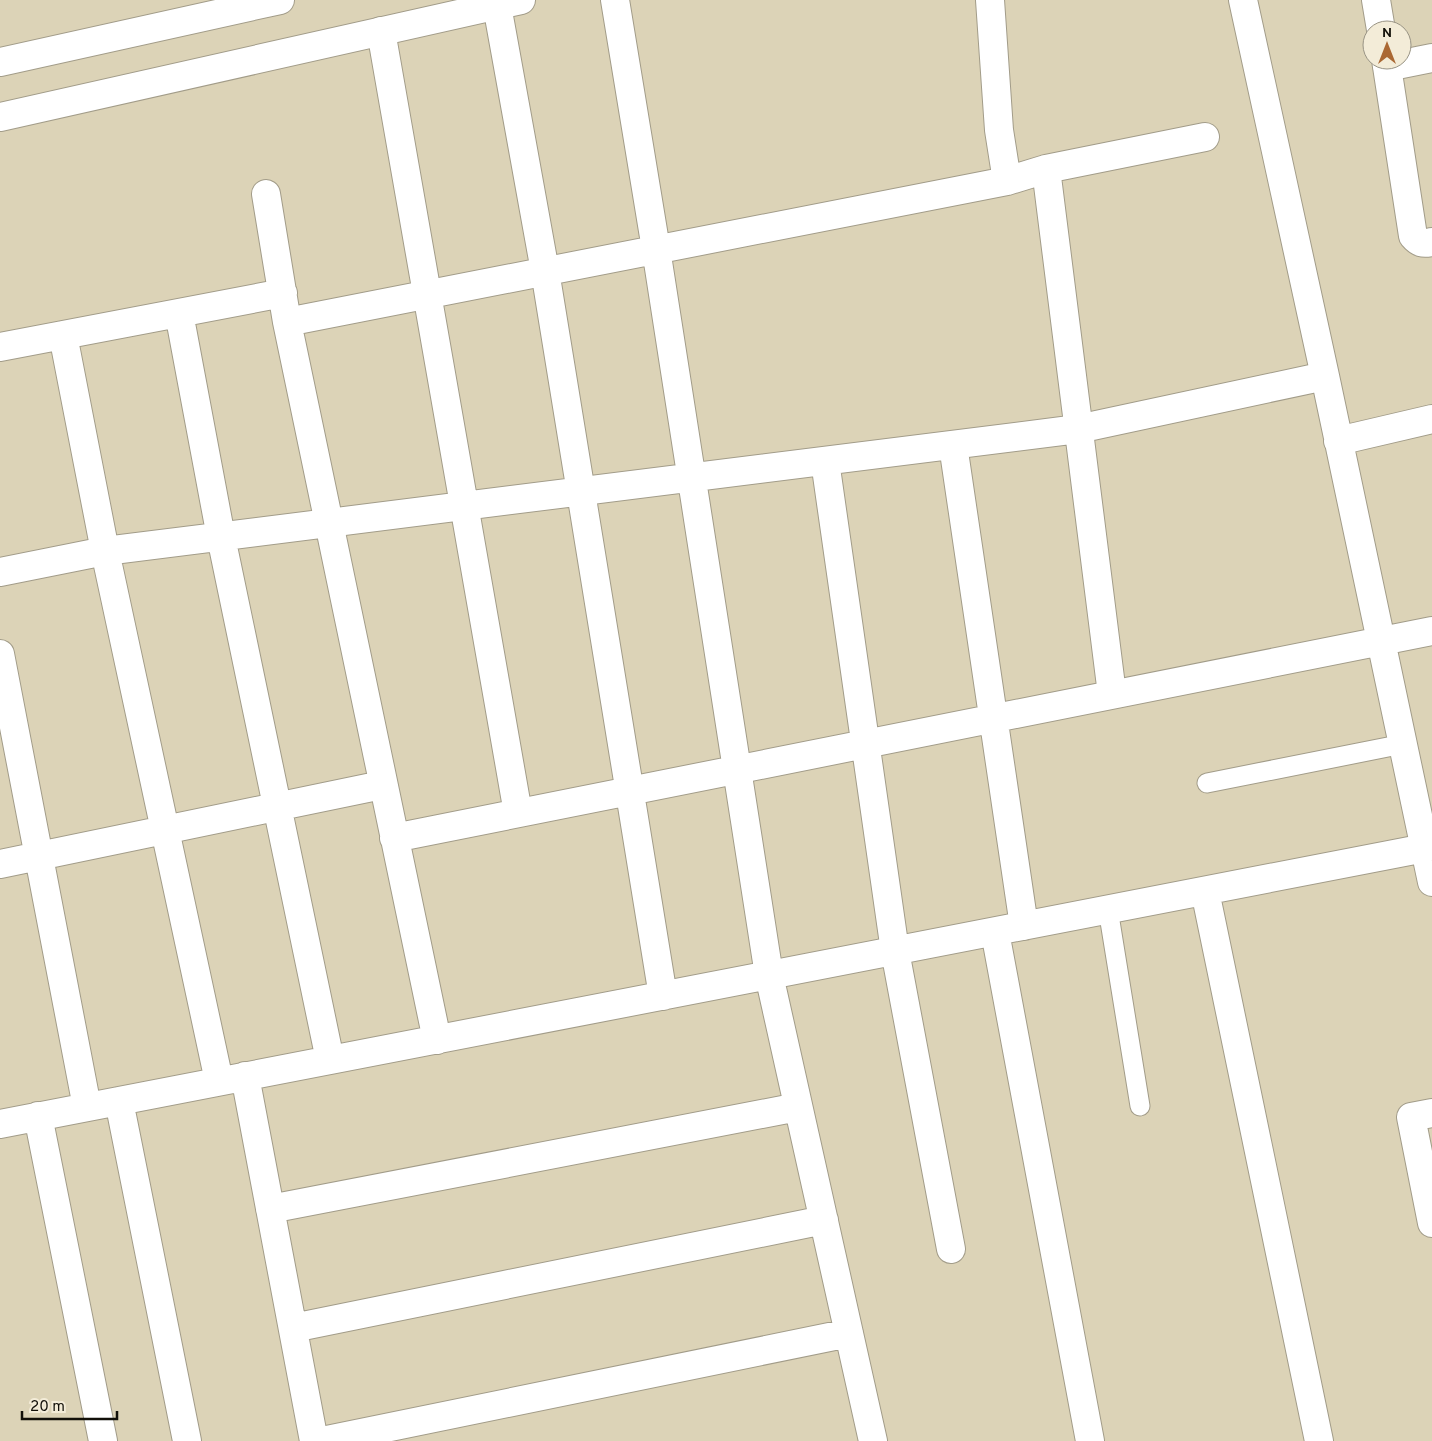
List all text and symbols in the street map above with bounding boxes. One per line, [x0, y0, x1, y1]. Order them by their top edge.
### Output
north arrow [1362, 20, 1412, 70]
text: N [1382, 25, 1392, 42]
scale bar [22, 1388, 118, 1420]
text: 20 m [30, 1398, 65, 1417]

